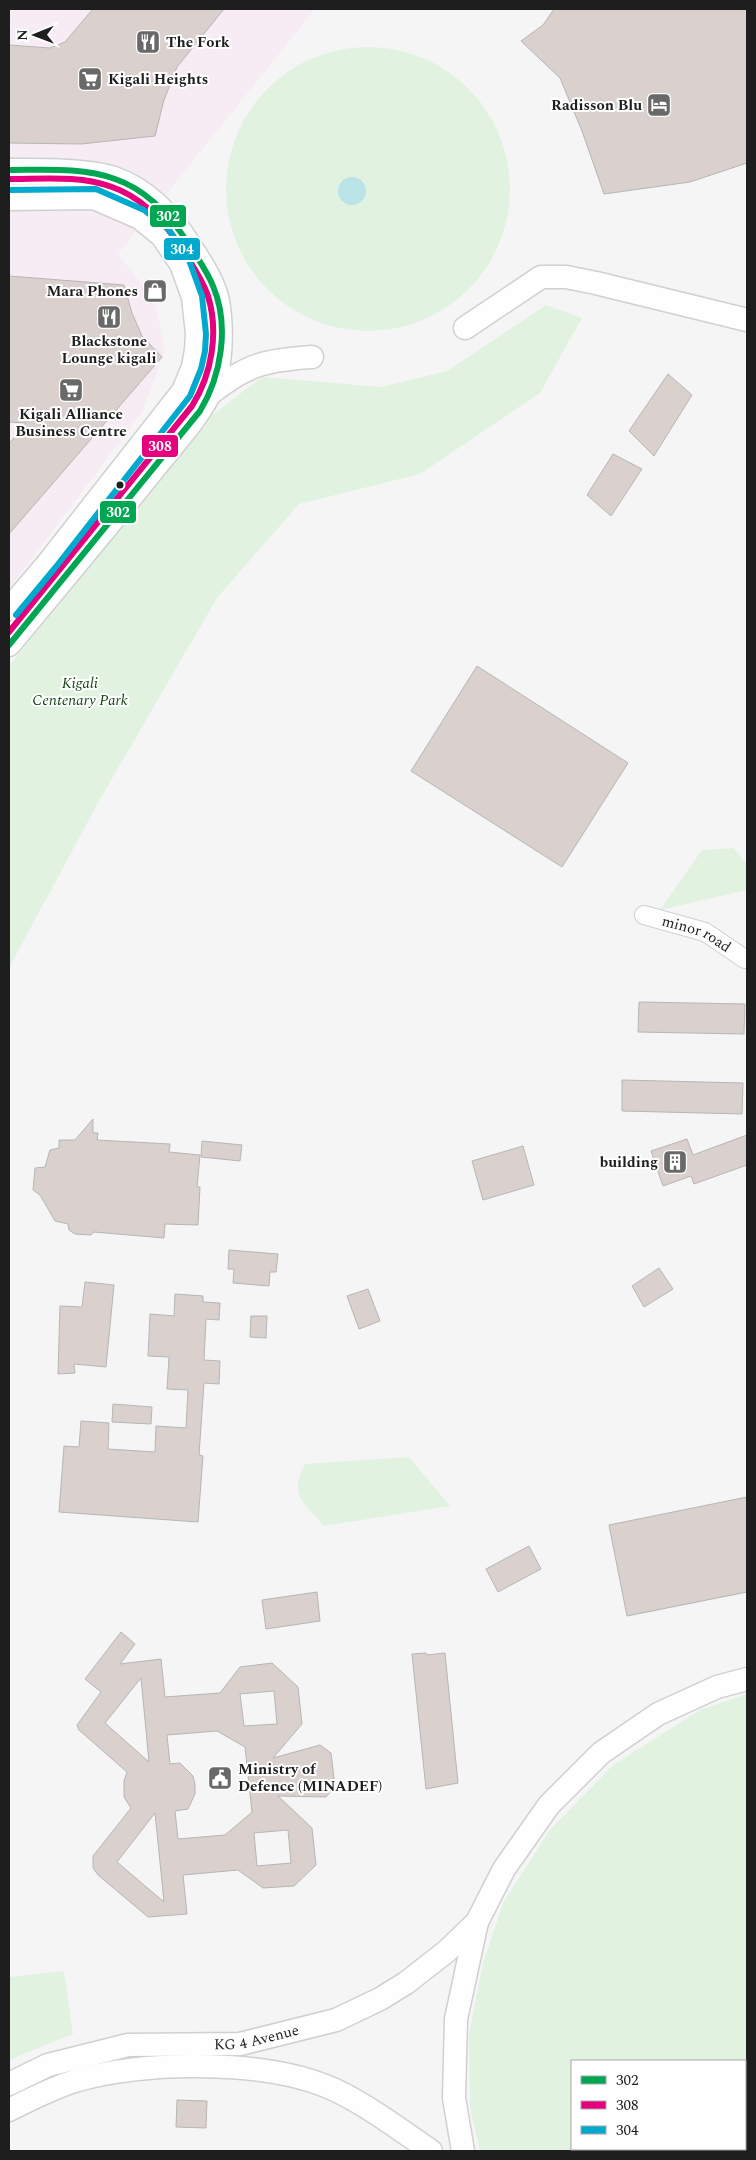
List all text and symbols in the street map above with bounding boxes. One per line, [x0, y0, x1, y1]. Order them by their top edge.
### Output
north arrow [10, 10, 60, 60]
text: N [12, 29, 33, 41]
restaurant icon: The Fork [135, 29, 161, 55]
place label: The Fork [166, 31, 230, 54]
supermarket icon: Kigali Heights [77, 66, 103, 92]
place label: Kigali Heights [108, 68, 208, 91]
hotel icon: Radisson Blu [646, 92, 672, 118]
place label: Radisson Blu [551, 94, 642, 117]
line badge: 302 [149, 204, 187, 228]
text: 302 [156, 206, 180, 227]
line badge: 304 [163, 237, 201, 261]
text: 304 [170, 239, 194, 260]
shop icon: Mara Phones [142, 278, 168, 304]
place label: Mara Phones [46, 280, 138, 303]
restaurant icon: Blackstone Lounge kigali [96, 304, 122, 330]
place label: Blackstone Lounge kigali [62, 330, 156, 370]
supermarket icon: Kigali Alliance Business Centre [58, 377, 84, 403]
place label: Kigali Alliance Business Centre [15, 403, 127, 443]
line badge: 308 [141, 434, 179, 458]
text: 308 [148, 436, 172, 457]
unlabelled marker [115, 480, 125, 490]
line badge: 302 [99, 500, 137, 524]
text: 302 [106, 502, 130, 523]
park label: Kigali Centenary Park [32, 672, 128, 712]
street label: minor road [659, 910, 736, 959]
building icon: building [662, 1149, 688, 1175]
place label: building [599, 1151, 658, 1174]
place label: Ministry of Defence (MINADEF) [238, 1758, 382, 1798]
public building icon: Ministry of Defence (MINADEF) [207, 1765, 233, 1791]
street label: KG 4 Avenue [214, 2019, 301, 2056]
legend [571, 2060, 746, 2150]
text: 302 [616, 2069, 639, 2092]
text: 308 [616, 2094, 639, 2117]
text: 304 [616, 2119, 639, 2142]

